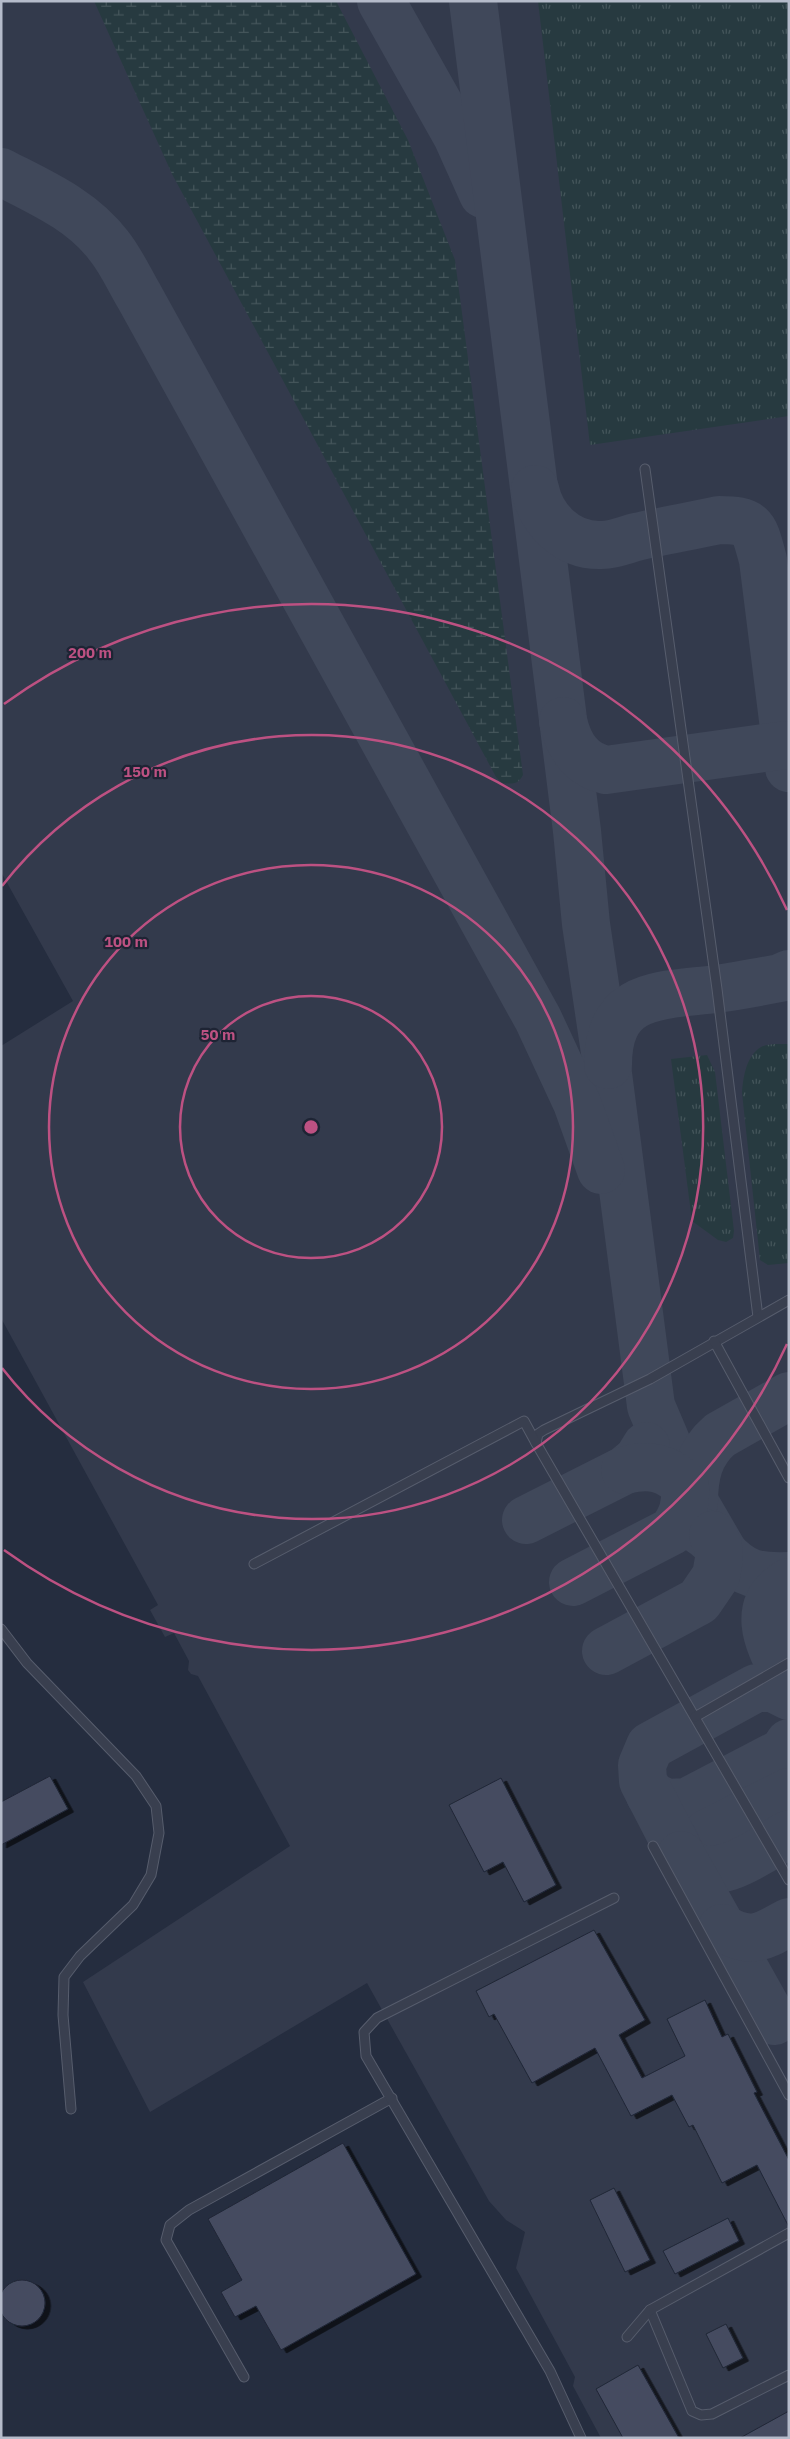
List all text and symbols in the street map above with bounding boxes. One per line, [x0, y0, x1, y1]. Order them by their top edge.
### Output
text: 200 m [68, 643, 112, 662]
text: 150 m [123, 762, 167, 781]
text: 100 m [104, 932, 148, 951]
text: 50 m [201, 1025, 235, 1044]
centre of rings [302, 1118, 320, 1136]

